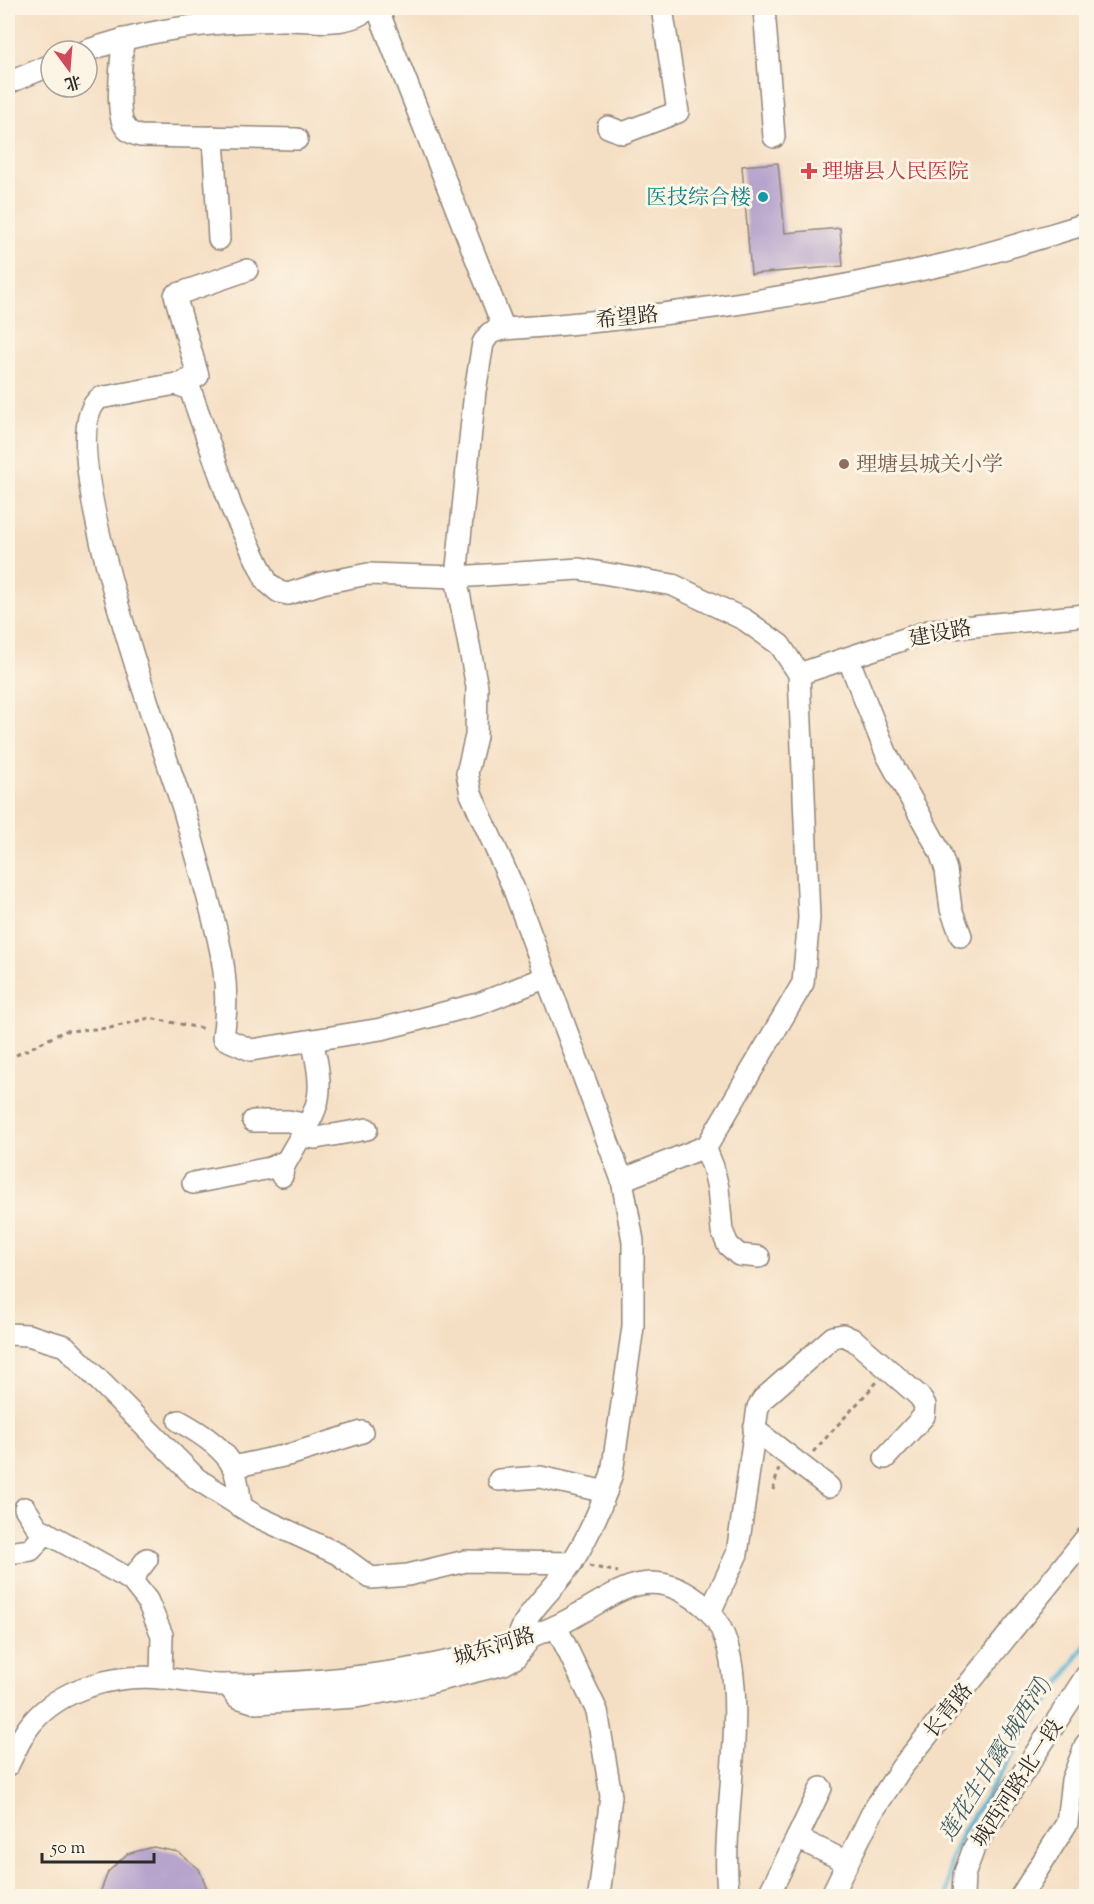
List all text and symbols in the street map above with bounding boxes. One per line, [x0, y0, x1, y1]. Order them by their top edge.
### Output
north arrow [39, 39, 99, 99]
text: 北 [62, 68, 83, 94]
place label: 理塘县人民医院 [822, 158, 969, 188]
marker: 理塘县人民医院 [800, 162, 818, 180]
place label: 医技综合楼 [646, 184, 751, 214]
marker: 医技综合楼 [756, 190, 770, 204]
street label: 希望路 [594, 301, 660, 337]
place label: 理塘县城关小学 [856, 451, 1003, 481]
marker: 理塘县城关小学 [837, 457, 851, 471]
street label: 建设路 [907, 614, 974, 656]
street label: 城东河路 [450, 1621, 539, 1675]
water label: 莲花生甘露(城西河) [933, 1671, 1060, 1848]
street label: 长青路 [918, 1677, 981, 1745]
street label: 城西河路北一段 [966, 1714, 1071, 1854]
scale bar [42, 1826, 154, 1864]
text: 50 m [50, 1836, 86, 1862]

